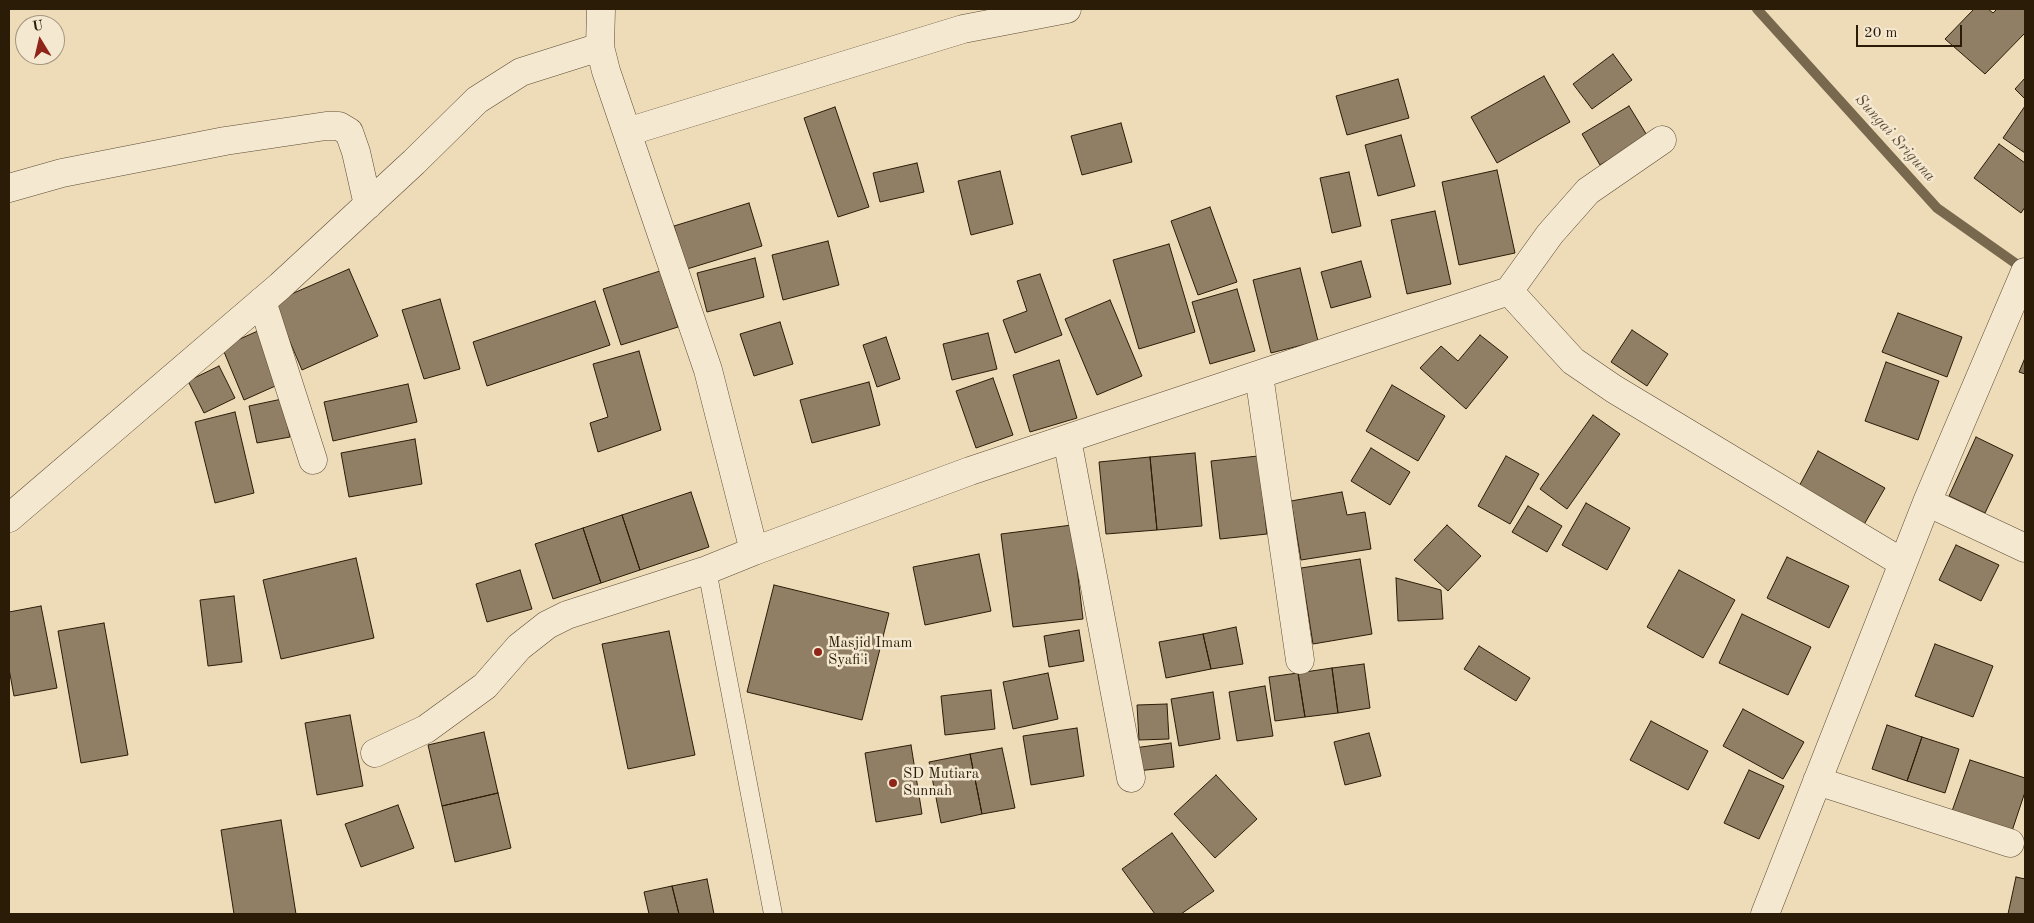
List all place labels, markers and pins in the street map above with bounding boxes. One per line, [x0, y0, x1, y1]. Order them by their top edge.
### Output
place label: Masjid Imam Syafi'i [828, 634, 913, 669]
marker: Masjid Imam Syafi'i [812, 646, 824, 658]
place label: SD Mutiara Sunnah [903, 765, 979, 800]
marker: SD Mutiara Sunnah [887, 777, 899, 789]

